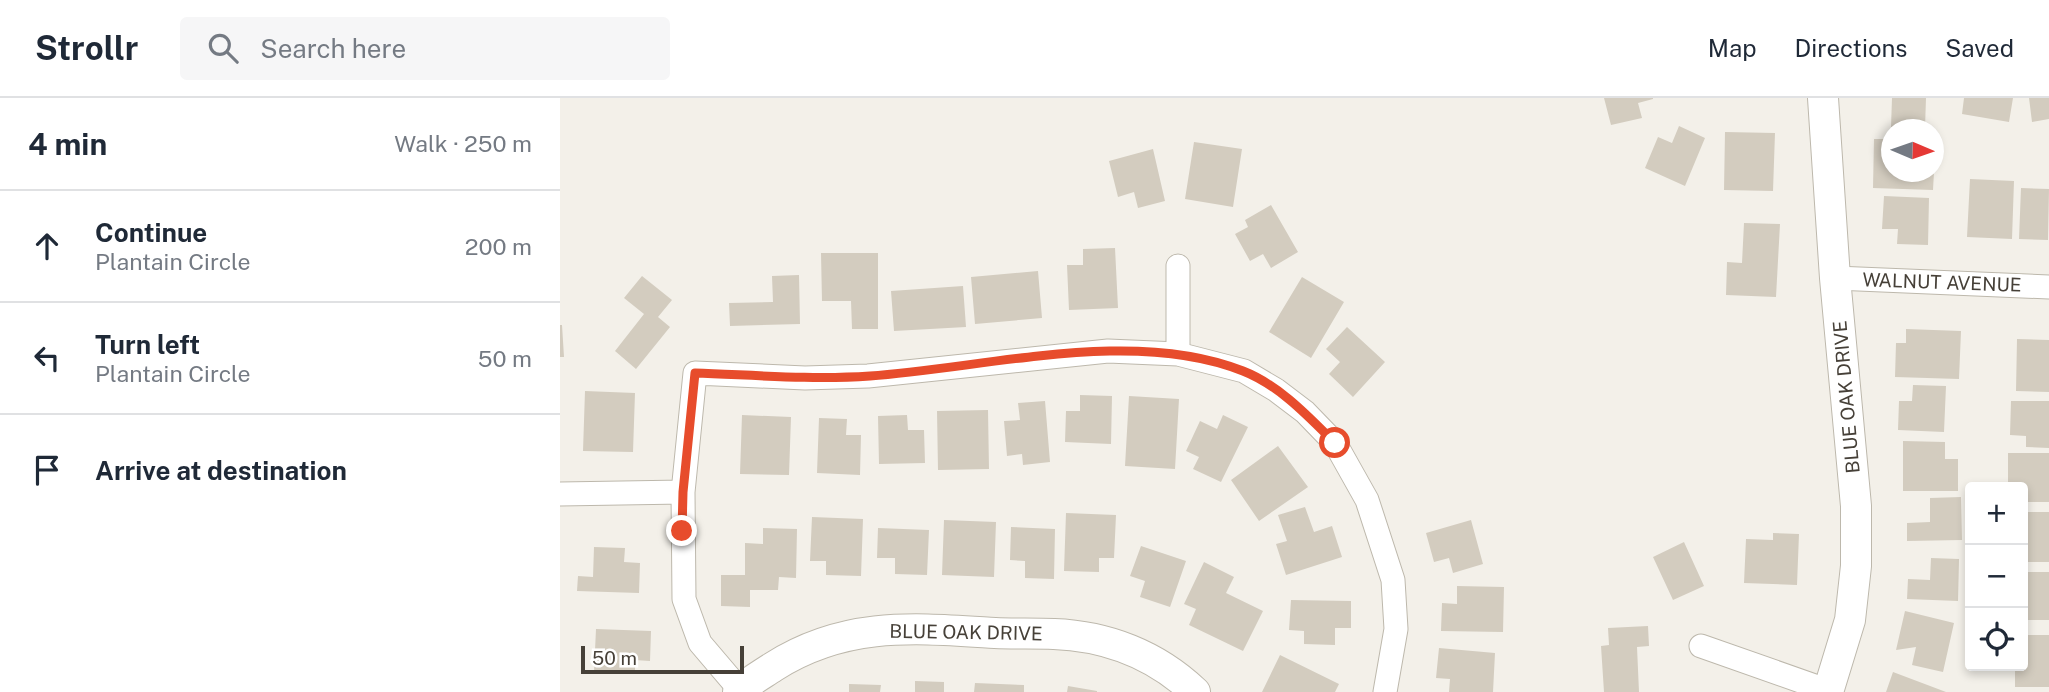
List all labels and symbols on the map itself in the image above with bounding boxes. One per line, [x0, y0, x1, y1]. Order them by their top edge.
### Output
north arrow [1881, 119, 1944, 182]
street label: WALNUT AVENUE [1862, 268, 2022, 296]
street label: BLUE OAK DRIVE [1828, 320, 1864, 474]
route start [1319, 427, 1350, 458]
route end [666, 515, 697, 546]
street label: BLUE OAK DRIVE [889, 620, 1043, 644]
scale bar [581, 643, 744, 675]

